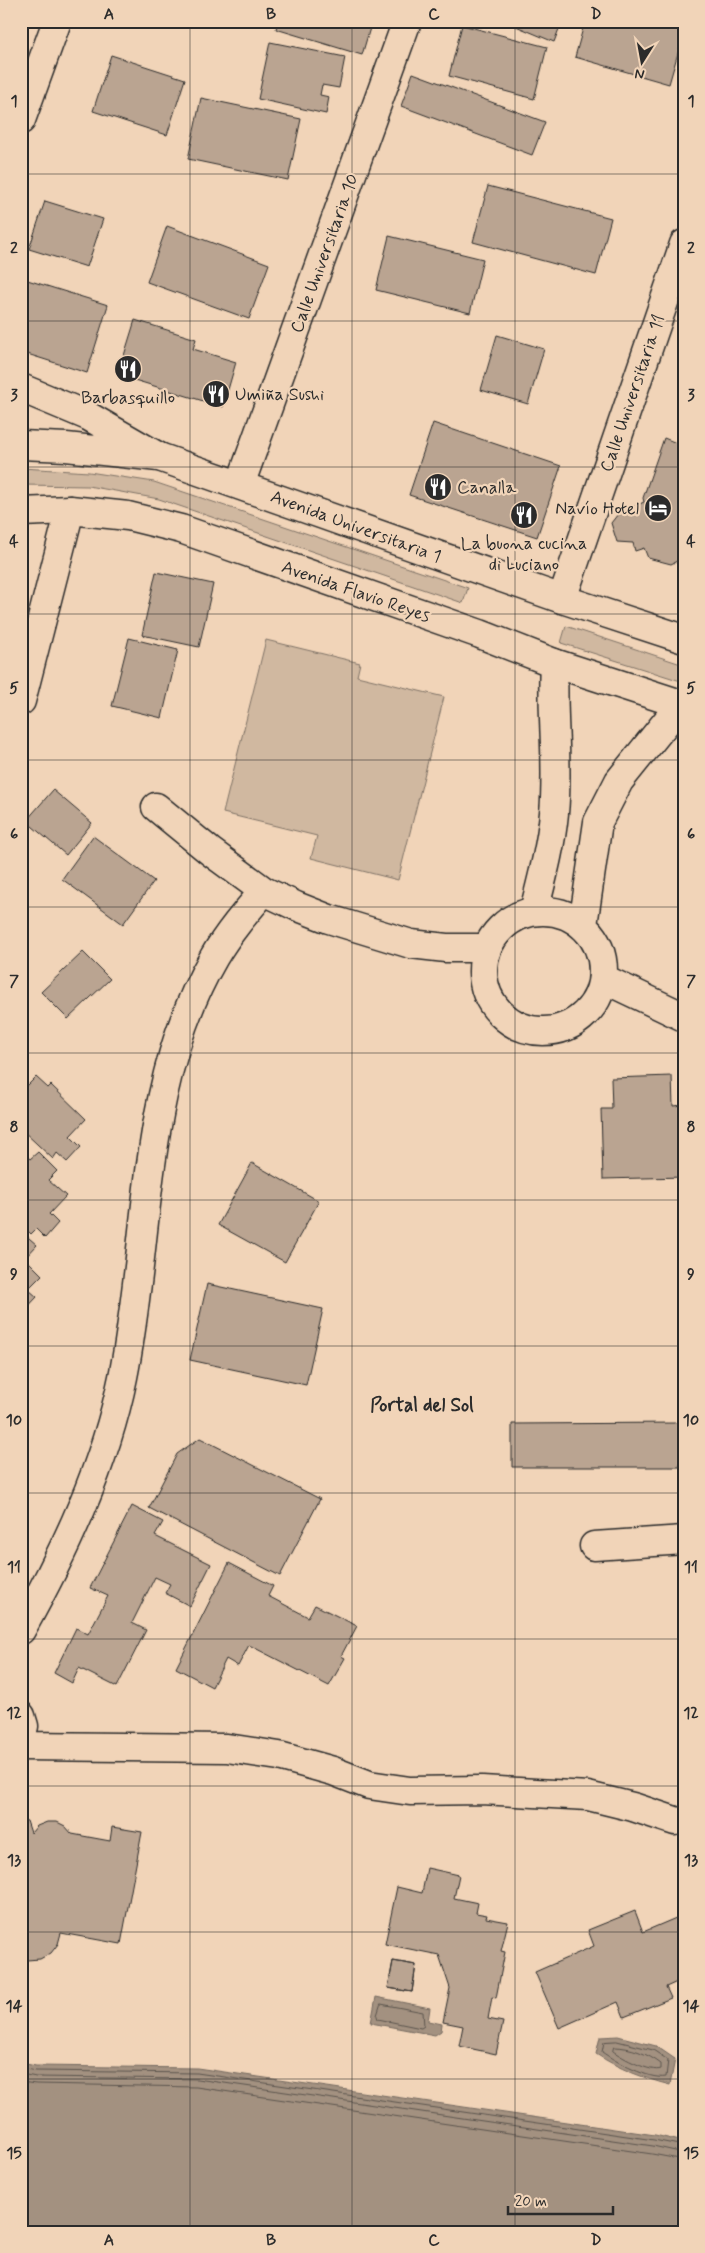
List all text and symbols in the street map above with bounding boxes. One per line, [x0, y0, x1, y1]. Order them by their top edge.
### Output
text: A [104, 4, 114, 25]
text: B [266, 4, 276, 25]
text: C [428, 4, 440, 25]
text: D [590, 4, 602, 25]
north arrow [618, 38, 668, 88]
text: N [633, 64, 646, 84]
text: 1 [10, 91, 18, 112]
text: 1 [687, 91, 695, 112]
street label: Calle Universitaria 10 [285, 170, 365, 336]
text: 2 [10, 238, 18, 259]
text: 2 [687, 238, 695, 259]
street label: Calle Universitaria 11 [595, 311, 671, 475]
restaurant icon: Barbasquillo [113, 354, 143, 384]
restaurant icon: Umiña Sushi [201, 379, 231, 409]
place label: Umiña Sushi [235, 383, 324, 407]
text: 3 [10, 385, 18, 406]
text: 3 [687, 385, 695, 406]
place label: Barbasquillo [81, 386, 175, 410]
restaurant icon: Canalla [423, 472, 453, 502]
place label: Canalla [457, 476, 517, 500]
street label: Avenida Universitaria 1 [267, 485, 444, 569]
hotel icon: Navío Hotel [643, 493, 673, 523]
place label: Navío Hotel [555, 497, 639, 521]
restaurant icon: La buona cucina di Luciano [509, 500, 539, 530]
text: 4 [9, 531, 19, 552]
text: 4 [686, 531, 696, 552]
place label: La buona cucina di Luciano [461, 532, 587, 577]
street label: Avenida Flavio Reyes [278, 555, 433, 629]
text: 5 [9, 678, 19, 699]
text: 5 [686, 678, 696, 699]
text: 6 [10, 824, 18, 845]
text: 6 [687, 824, 695, 845]
text: 7 [9, 971, 19, 992]
text: 7 [686, 971, 696, 992]
text: 8 [9, 1117, 19, 1138]
text: 8 [686, 1117, 696, 1138]
text: 9 [10, 1264, 18, 1285]
text: 9 [687, 1264, 695, 1285]
district label: Portal del Sol [370, 1393, 474, 1418]
text: 10 [6, 1410, 22, 1431]
text: 10 [683, 1410, 699, 1431]
text: 11 [7, 1557, 21, 1578]
text: 11 [684, 1557, 698, 1578]
text: 12 [6, 1703, 22, 1724]
text: 12 [683, 1703, 699, 1724]
text: 13 [7, 1850, 21, 1871]
text: 13 [684, 1850, 698, 1871]
text: 14 [6, 1996, 23, 2017]
text: 14 [683, 1996, 700, 2017]
text: 15 [6, 2143, 22, 2164]
text: 15 [683, 2143, 699, 2164]
scale bar [508, 2183, 612, 2215]
text: 20 m [515, 2192, 547, 2212]
text: A [104, 2230, 114, 2251]
text: B [266, 2230, 276, 2251]
text: C [428, 2230, 440, 2251]
text: D [590, 2230, 602, 2251]

